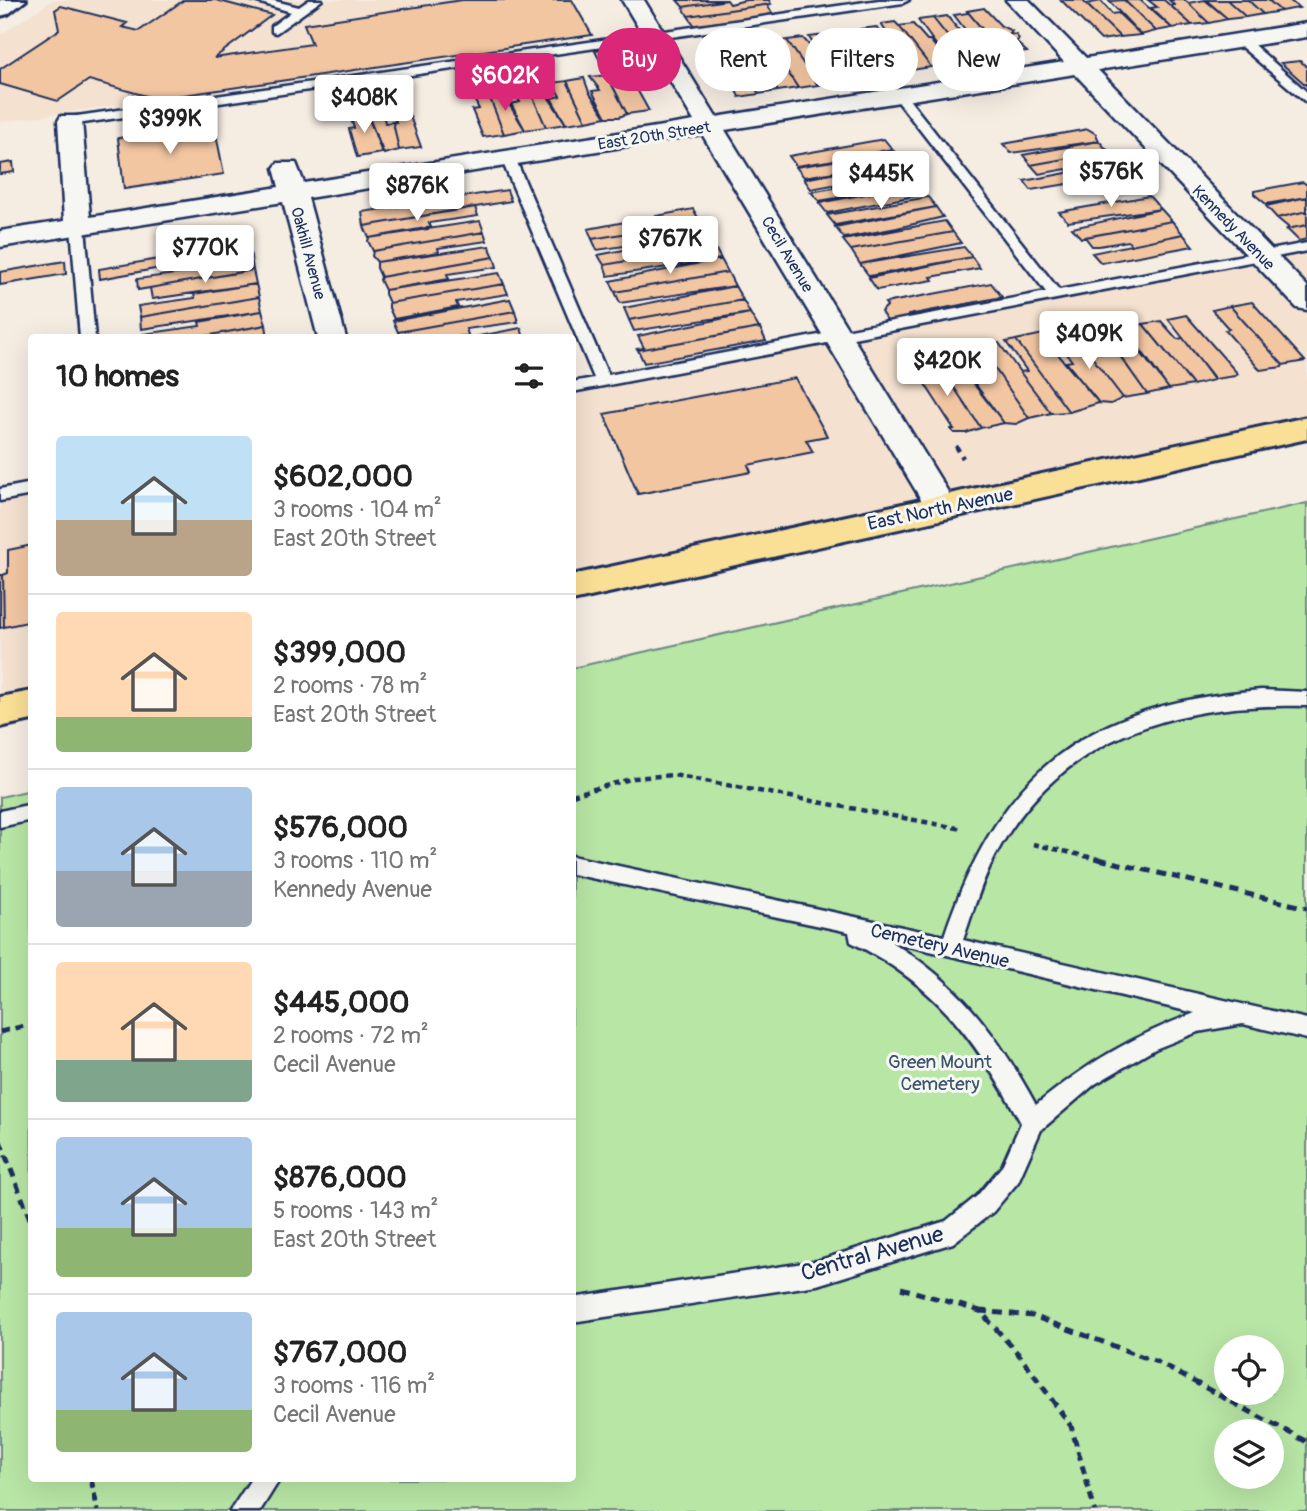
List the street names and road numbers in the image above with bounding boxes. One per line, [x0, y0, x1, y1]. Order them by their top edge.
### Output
street label: East 20th Street [597, 117, 712, 155]
street label: Kennedy Avenue [1188, 181, 1279, 274]
street label: Oakhill Avenue [286, 205, 330, 302]
street label: Cecil Avenue [757, 213, 818, 296]
street label: East North Avenue [865, 482, 1016, 536]
street label: Cemetery Avenue [868, 918, 1012, 974]
street label: Central Avenue [797, 1219, 948, 1288]

